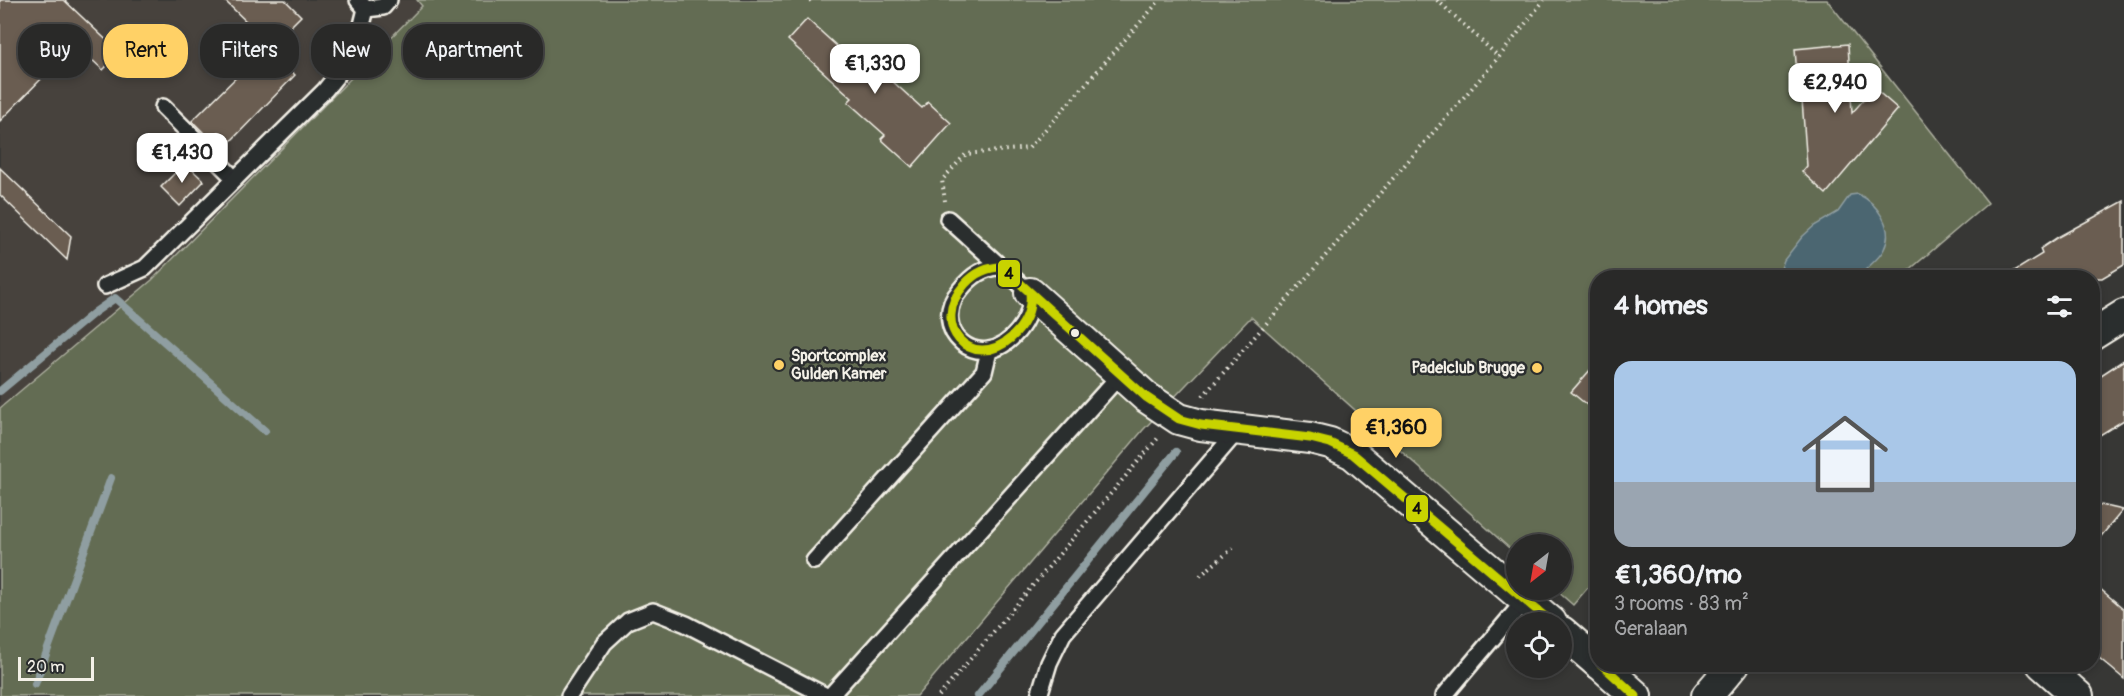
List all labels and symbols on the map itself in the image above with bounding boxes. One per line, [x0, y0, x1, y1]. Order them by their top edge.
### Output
pin: €1,330 [826, 44, 924, 95]
pin: €2,940 [1786, 63, 1884, 114]
pin: €1,430 [133, 133, 231, 184]
line badge: 4 [997, 259, 1021, 288]
text: 4 [1004, 264, 1014, 284]
unlabelled marker [1069, 327, 1081, 339]
place label: Sportcomplex Gulden Kamer [791, 346, 887, 384]
marker: Sportcomplex Gulden Kamer [772, 358, 786, 372]
place label: Padelclub Brugge [1412, 358, 1526, 378]
marker: Padelclub Brugge [1530, 361, 1544, 375]
pin: €1,360 [1347, 408, 1445, 459]
line badge: 4 [1405, 494, 1429, 523]
text: 4 [1412, 499, 1422, 519]
north arrow [1506, 534, 1572, 600]
scale bar [18, 654, 94, 682]

